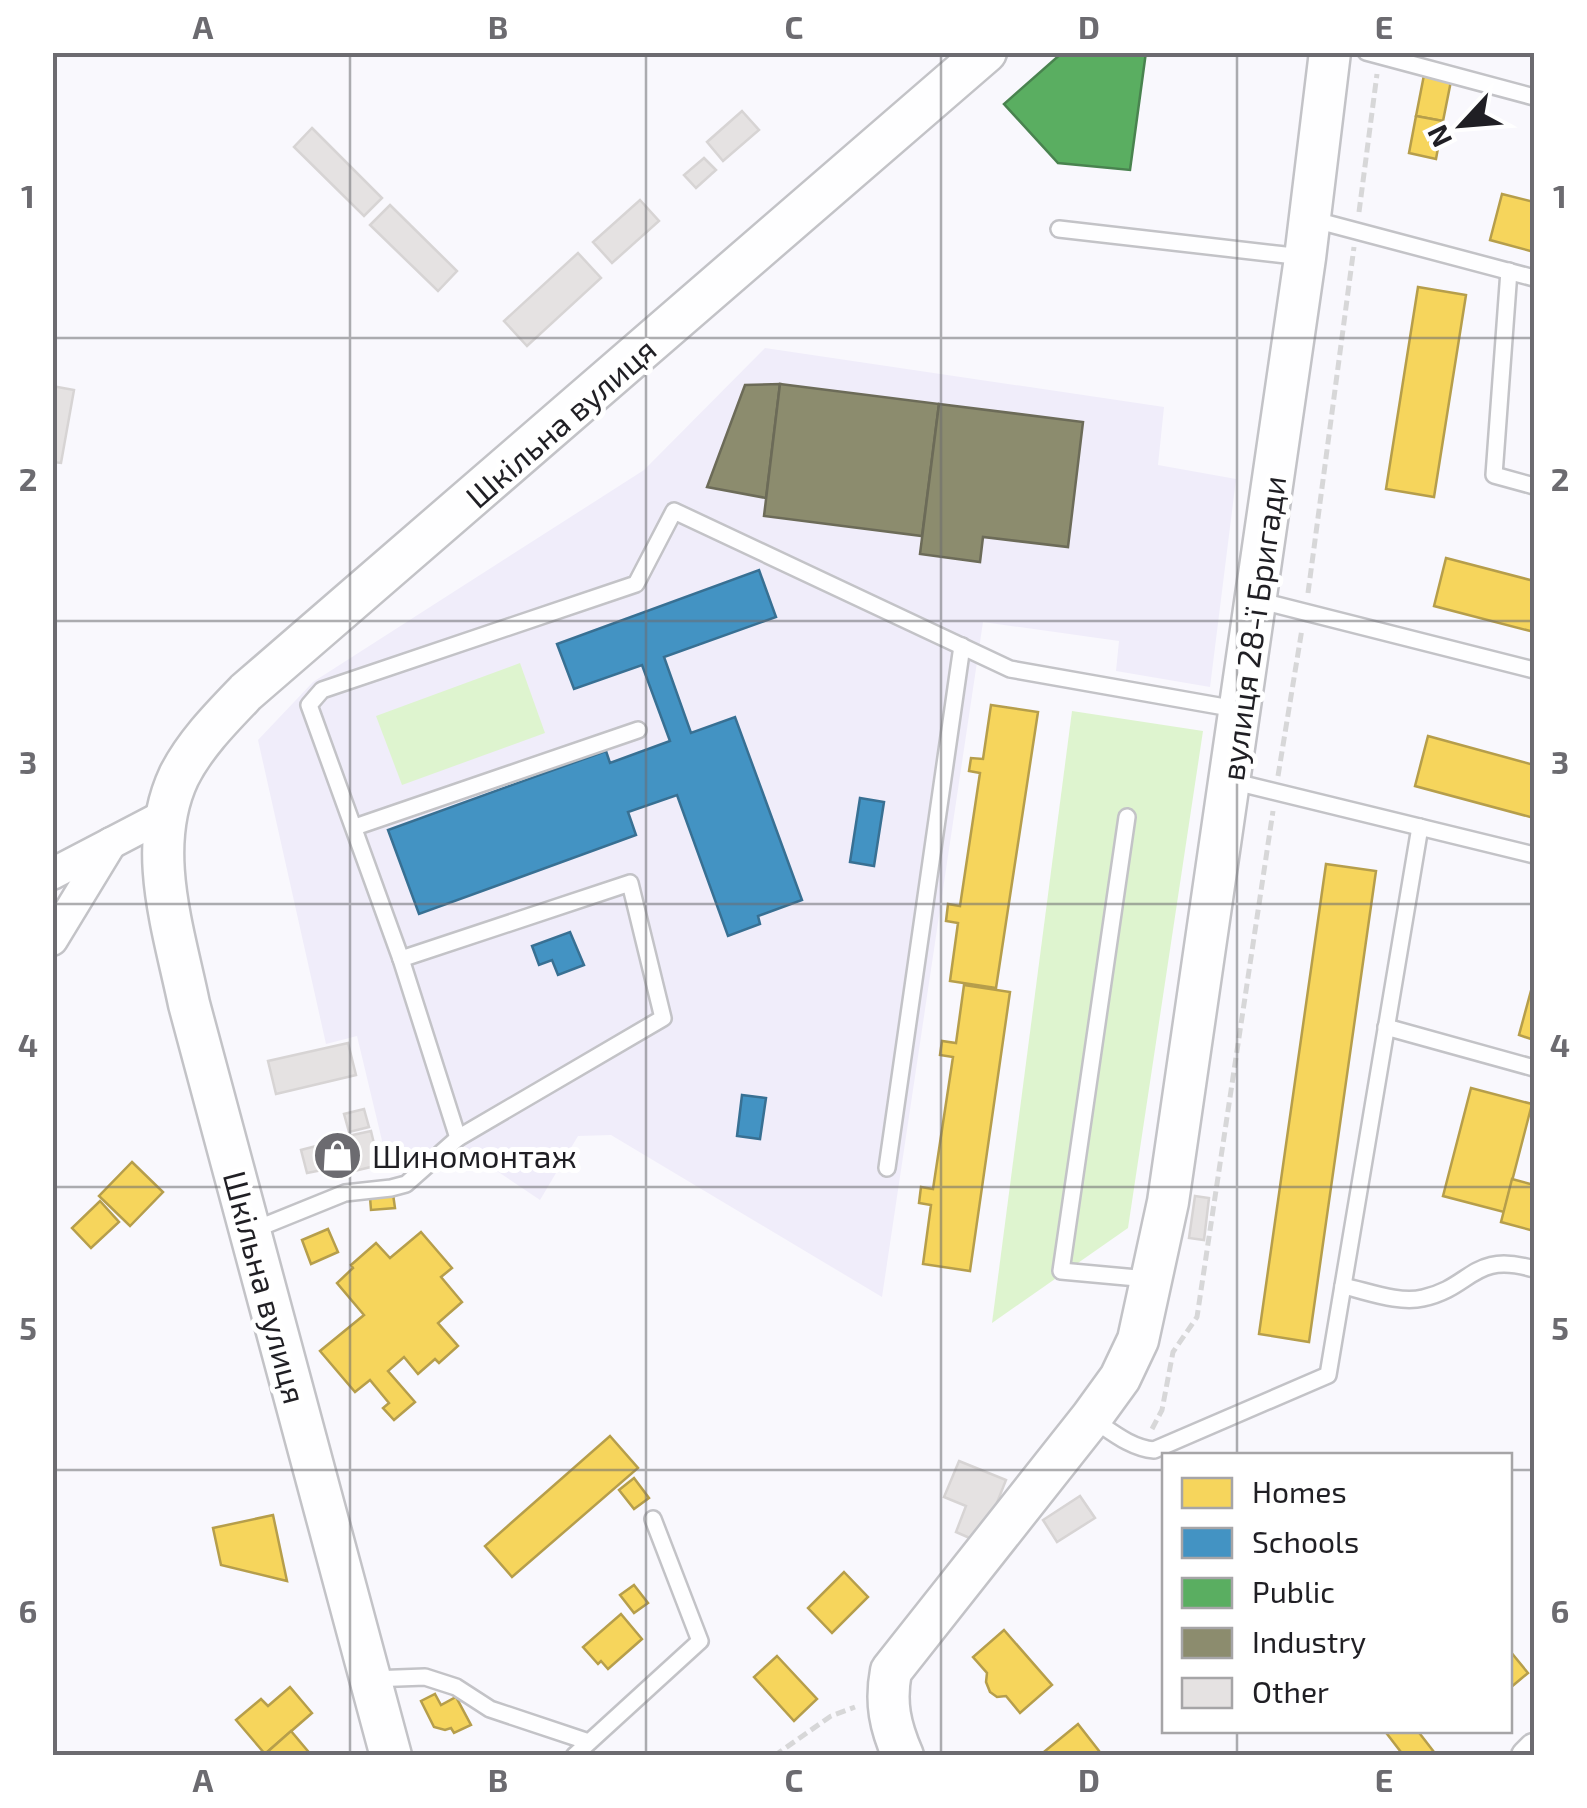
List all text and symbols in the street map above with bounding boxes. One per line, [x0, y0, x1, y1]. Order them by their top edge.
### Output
text: A [193, 7, 214, 45]
text: B [488, 7, 508, 45]
text: C [785, 7, 803, 45]
text: D [1078, 7, 1100, 45]
text: E [1375, 7, 1393, 45]
north arrow [1412, 75, 1512, 175]
text: N [1419, 120, 1458, 153]
text: 1 [21, 176, 35, 214]
text: 1 [1553, 176, 1567, 214]
street label: Шкільна вулиця [457, 329, 663, 516]
text: 2 [19, 459, 37, 497]
text: 2 [1551, 459, 1569, 497]
street label: вулиця 28-ї Бригади [1212, 473, 1293, 783]
text: 3 [19, 742, 37, 780]
text: 3 [1551, 742, 1569, 780]
text: 4 [18, 1025, 38, 1063]
text: 4 [1550, 1025, 1570, 1063]
shop icon: Шиномонтаж [311, 1129, 363, 1181]
place label: Шиномонтаж [372, 1136, 577, 1174]
street label: Шкільна вулиця [216, 1166, 315, 1408]
text: 5 [19, 1308, 37, 1346]
text: 5 [1551, 1308, 1569, 1346]
legend [1162, 1453, 1512, 1733]
text: Homes [1252, 1473, 1347, 1509]
text: Schools [1252, 1523, 1359, 1559]
text: Public [1252, 1573, 1335, 1609]
text: 6 [19, 1591, 37, 1629]
text: 6 [1551, 1591, 1569, 1629]
text: Industry [1252, 1623, 1366, 1659]
text: Other [1252, 1673, 1329, 1709]
text: A [193, 1760, 214, 1798]
text: B [488, 1760, 508, 1798]
text: C [785, 1760, 803, 1798]
text: D [1078, 1760, 1100, 1798]
text: E [1375, 1760, 1393, 1798]

